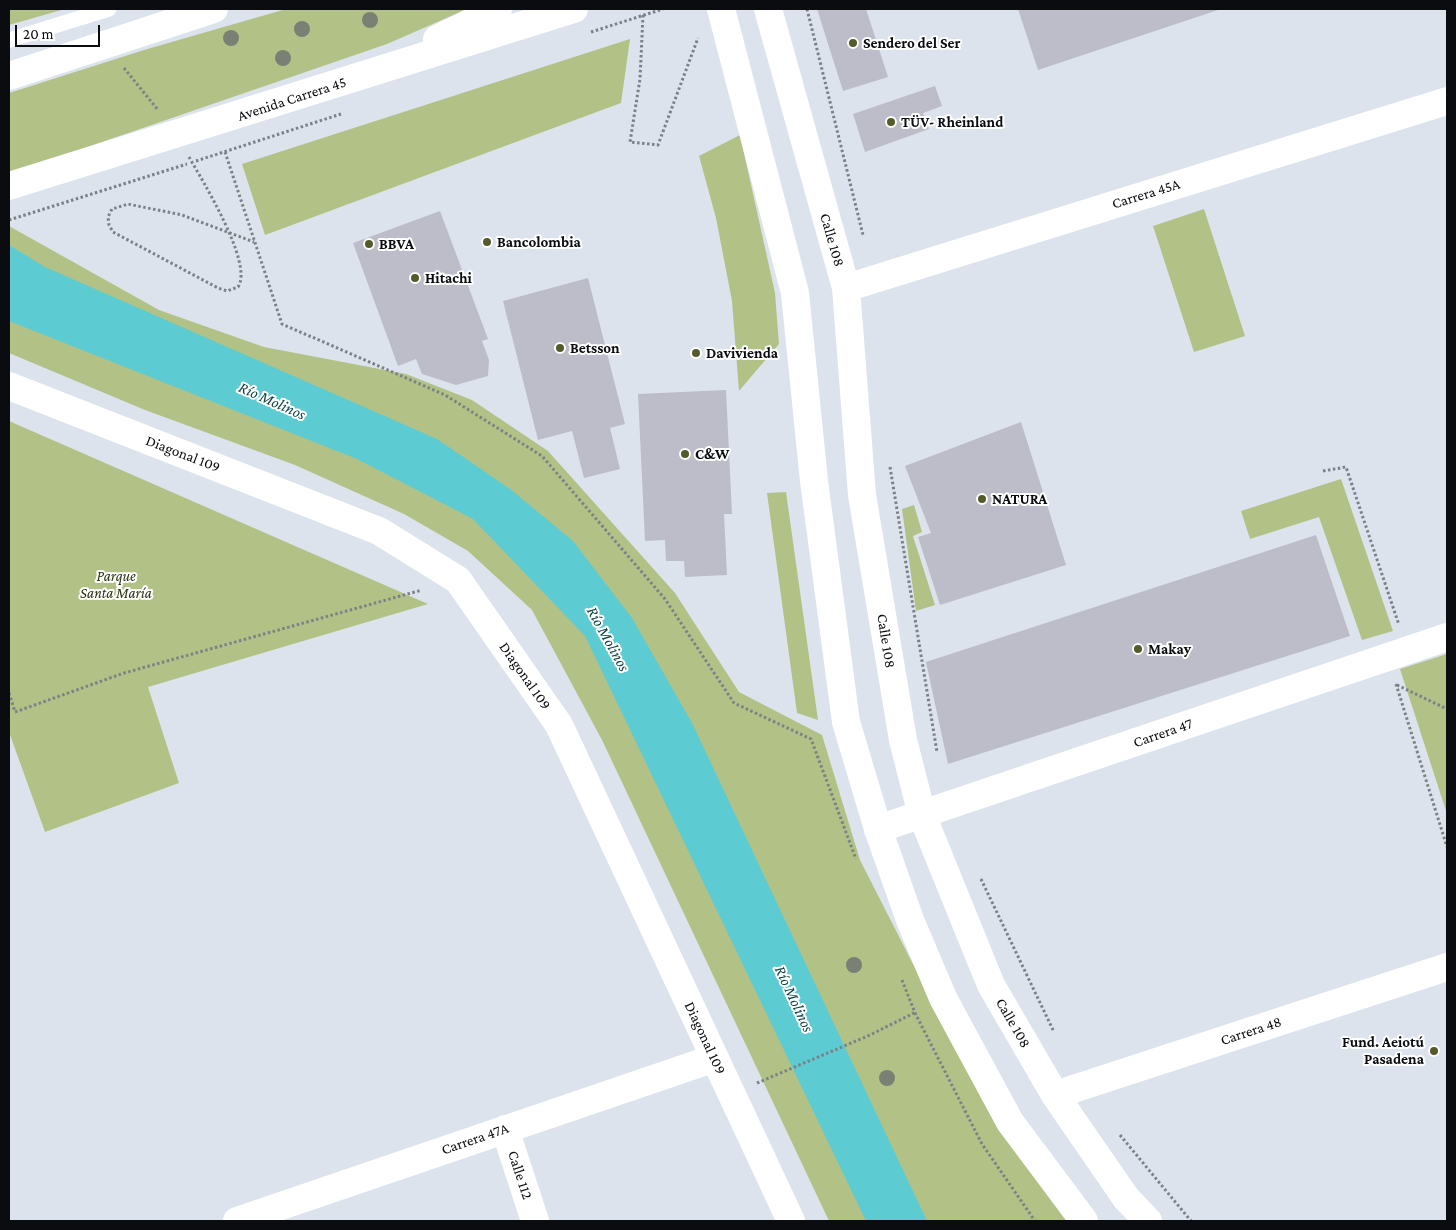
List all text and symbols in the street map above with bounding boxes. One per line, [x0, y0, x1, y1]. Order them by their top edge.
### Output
scale bar [18, 15, 102, 47]
text: 20 m [23, 26, 54, 42]
place label: Sendero del Ser [863, 34, 960, 52]
marker: Sendero del Ser [847, 37, 859, 49]
street label: Avenida Carrera 45 [235, 73, 349, 125]
place label: TÜV- Rheinland [901, 113, 1003, 131]
marker: TÜV- Rheinland [885, 116, 897, 128]
street label: Carrera 45A [1110, 175, 1182, 213]
street label: Calle 108 [816, 211, 848, 269]
place label: Bancolombia [497, 233, 581, 251]
place label: BBVA [379, 235, 414, 253]
marker: Bancolombia [481, 236, 493, 248]
marker: BBVA [363, 238, 375, 250]
place label: Hitachi [425, 269, 472, 287]
marker: Hitachi [409, 272, 421, 284]
place label: Betsson [570, 339, 620, 357]
marker: Betsson [554, 342, 566, 354]
place label: Davivienda [706, 344, 778, 362]
marker: Davivienda [690, 347, 702, 359]
water label: Río Molinos [236, 378, 308, 424]
street label: Diagonal 109 [143, 432, 223, 476]
place label: C&W [695, 445, 729, 463]
marker: C&W [679, 448, 691, 460]
place label: NATURA [992, 490, 1047, 508]
marker: NATURA [976, 493, 988, 505]
park label: Parque Santa María [80, 567, 152, 602]
water label: Río Molinos [582, 603, 634, 675]
street label: Calle 108 [873, 613, 899, 669]
street label: Diagonal 109 [495, 639, 555, 713]
place label: Makay [1148, 640, 1191, 658]
marker: Makay [1132, 643, 1144, 655]
street label: Carrera 47 [1131, 714, 1195, 752]
water label: Río Molinos [770, 963, 818, 1035]
street label: Calle 108 [992, 995, 1034, 1051]
street label: Diagonal 109 [680, 999, 730, 1077]
street label: Carrera 48 [1218, 1013, 1284, 1049]
place label: Fund. Aeiotú Pasadena [1342, 1033, 1424, 1068]
marker: Fund. Aeiotú Pasadena [1428, 1045, 1440, 1057]
street label: Carrera 47A [439, 1119, 511, 1159]
street label: Calle 112 [504, 1148, 536, 1202]

